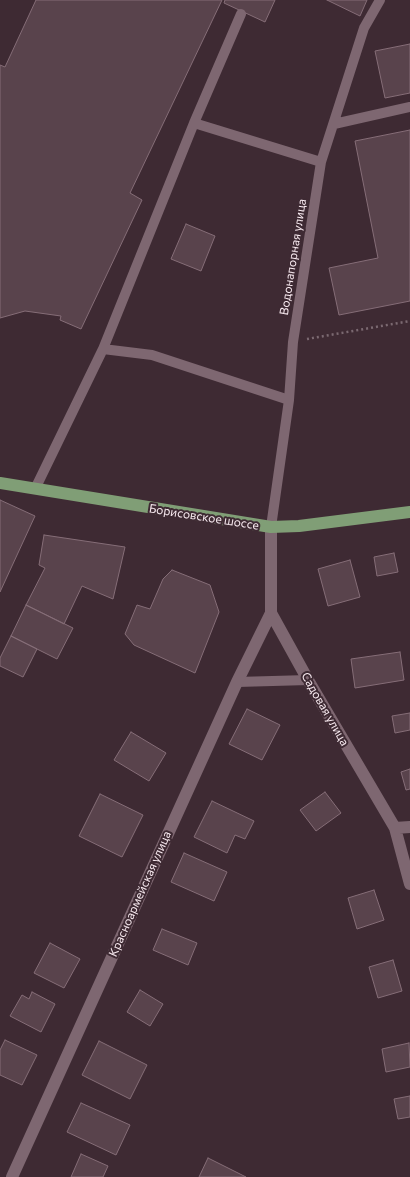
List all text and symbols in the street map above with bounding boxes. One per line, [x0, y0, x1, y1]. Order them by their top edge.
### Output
street label: Водонапорная улица [277, 198, 309, 316]
street label: Борисовское шоссе [148, 501, 260, 533]
street label: Садовая улица [298, 670, 352, 748]
street label: Красноармейская улица [106, 829, 174, 959]

